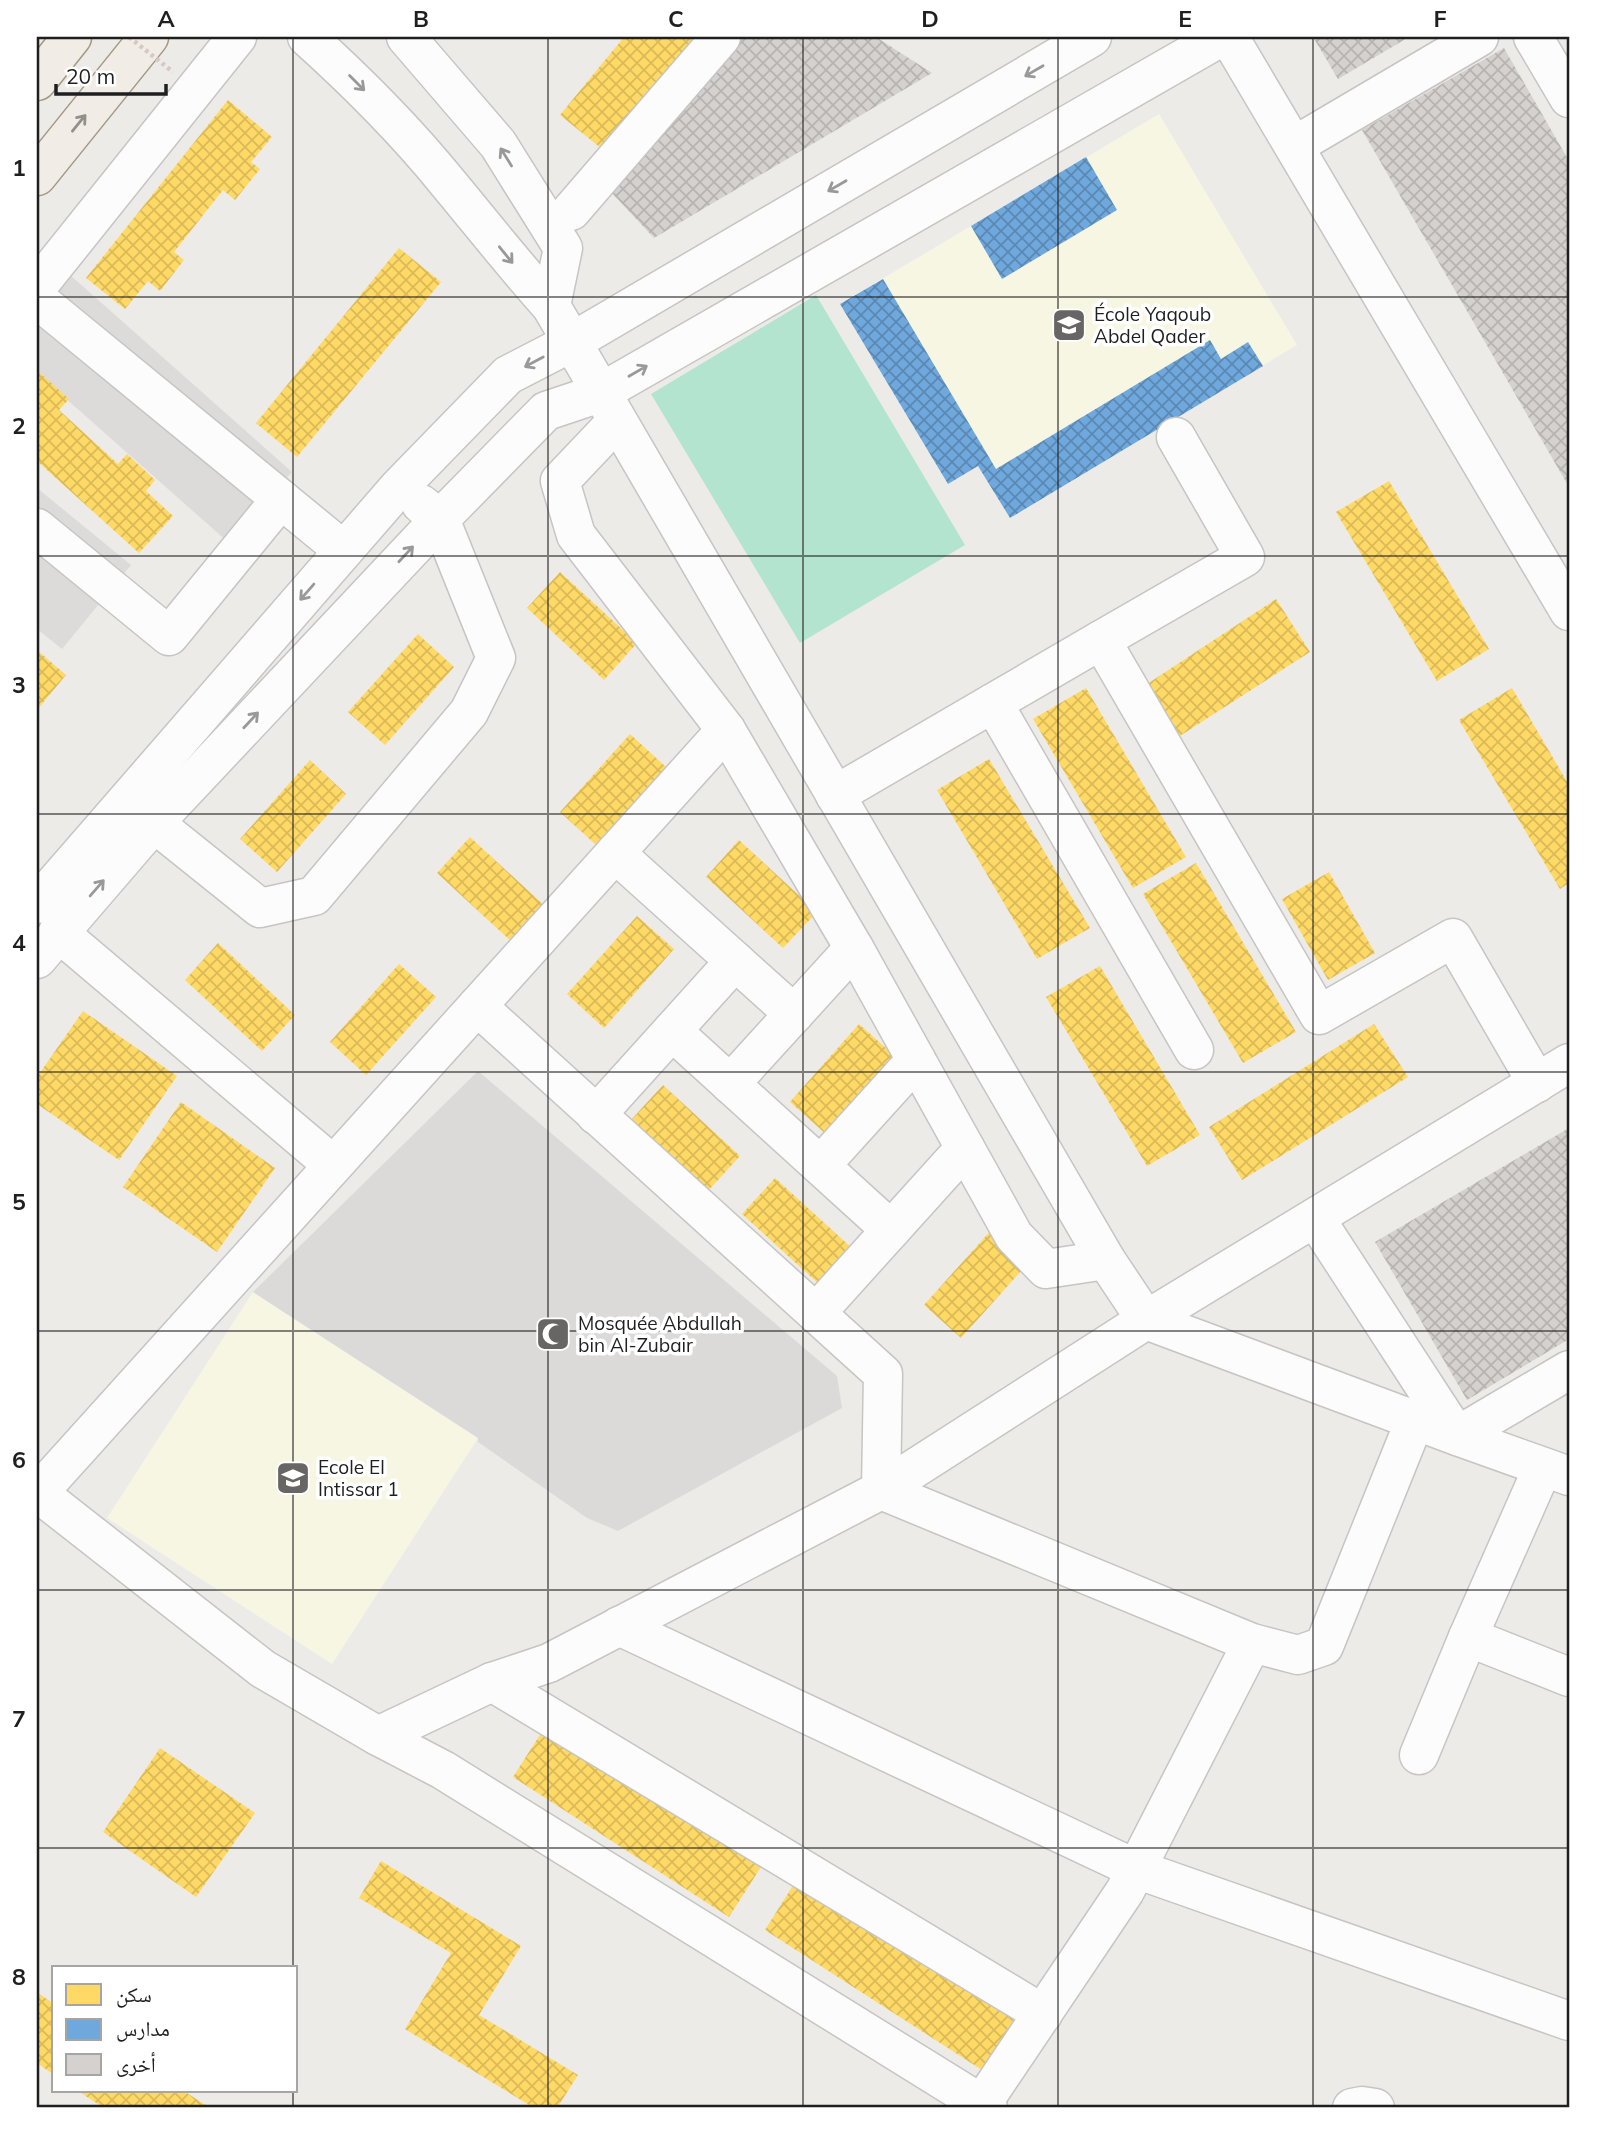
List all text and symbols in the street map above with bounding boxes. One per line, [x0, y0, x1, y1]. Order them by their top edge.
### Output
text: A [157, 4, 175, 33]
text: B [413, 4, 429, 33]
text: C [668, 4, 684, 33]
text: D [921, 4, 939, 33]
text: E [1178, 4, 1192, 33]
text: F [1433, 4, 1447, 33]
scale bar [56, 52, 166, 96]
text: 20 m [66, 63, 115, 89]
one-way arrow [1024, 64, 1044, 78]
one-way arrow [348, 74, 365, 91]
one-way arrow [72, 114, 87, 133]
one-way arrow [498, 148, 513, 167]
text: 1 [12, 153, 26, 182]
one-way arrow [828, 180, 848, 194]
one-way arrow [498, 245, 514, 263]
place label: École Yaqoub Abdel Qader [1094, 302, 1211, 348]
school or university icon: École Yaqoub Abdel Qader [1050, 306, 1088, 344]
one-way arrow [524, 355, 545, 369]
one-way arrow [627, 364, 648, 377]
text: 2 [12, 411, 26, 440]
one-way arrow [398, 546, 415, 563]
one-way arrow [299, 583, 315, 601]
text: 3 [12, 670, 26, 699]
one-way arrow [242, 712, 259, 729]
one-way arrow [89, 879, 105, 897]
text: 4 [12, 928, 26, 957]
text: 5 [12, 1187, 26, 1216]
place label: Mosquée Abdullah bin Al-Zubair [578, 1311, 742, 1357]
mosque icon: Mosquée Abdullah bin Al-Zubair [534, 1315, 572, 1353]
text: 6 [12, 1445, 26, 1474]
place label: Ecole El Intissar 1 [318, 1455, 399, 1501]
school or university icon: Ecole El Intissar 1 [274, 1459, 312, 1497]
text: 7 [12, 1704, 26, 1733]
text: 8 [12, 1962, 26, 1991]
legend [52, 1966, 298, 2092]
text: سكن [116, 1981, 152, 2008]
text: مدارس [116, 2015, 170, 2042]
text: أخرى [116, 2051, 156, 2077]

